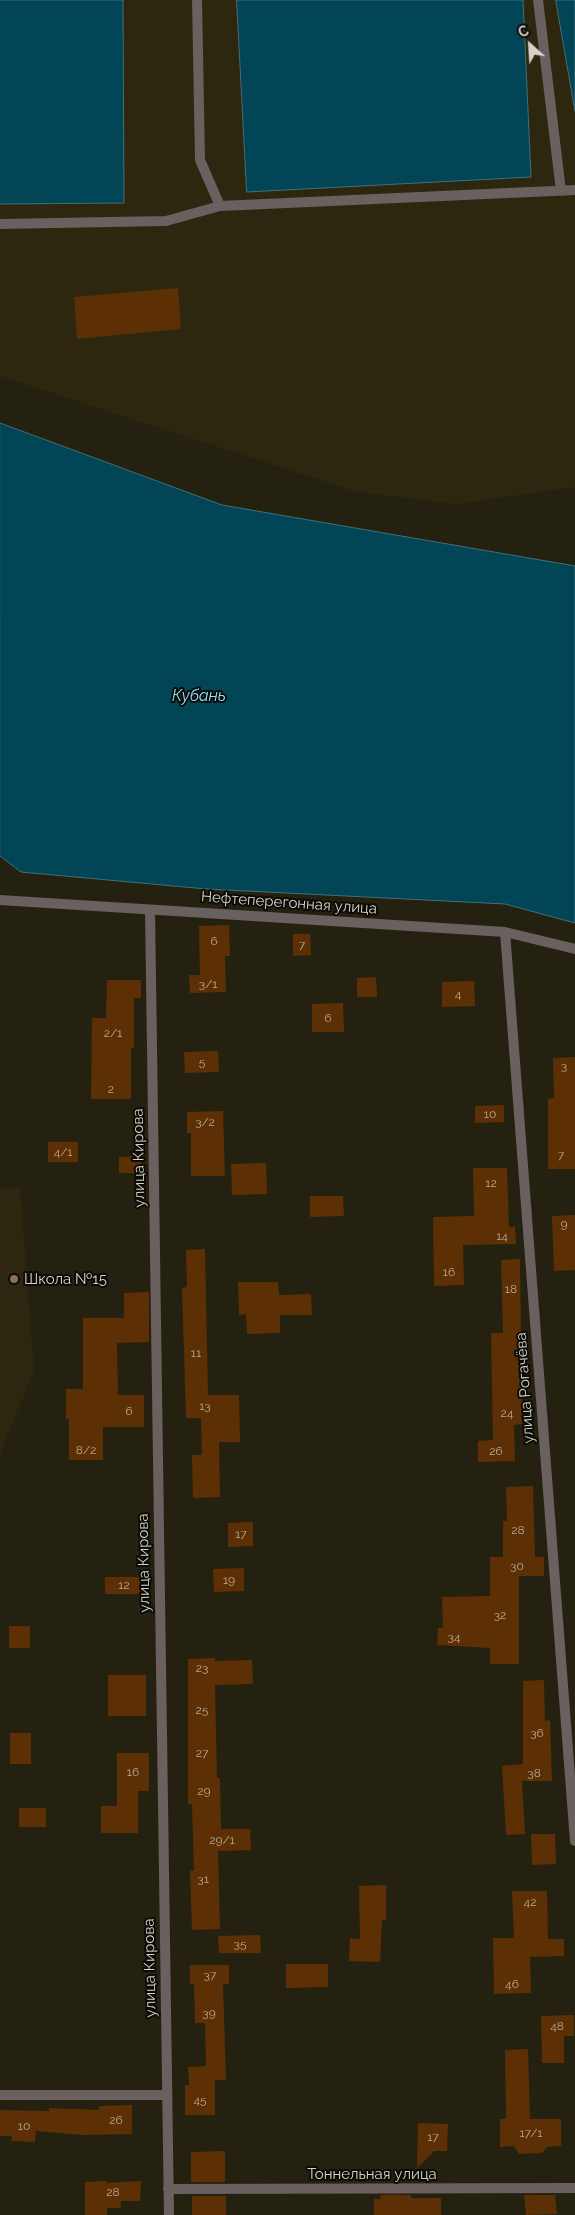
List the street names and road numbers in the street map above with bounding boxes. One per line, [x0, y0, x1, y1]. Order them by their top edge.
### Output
street label: Нефтеперегонная улица [200, 888, 378, 918]
street label: улица Кирова [129, 1108, 149, 1208]
street label: улица Рогачёва [512, 1332, 538, 1444]
street label: улица Кирова [134, 1513, 154, 1613]
street label: улица Кирова [140, 1918, 160, 2018]
street label: Тоннельная улица [307, 2165, 437, 2183]

